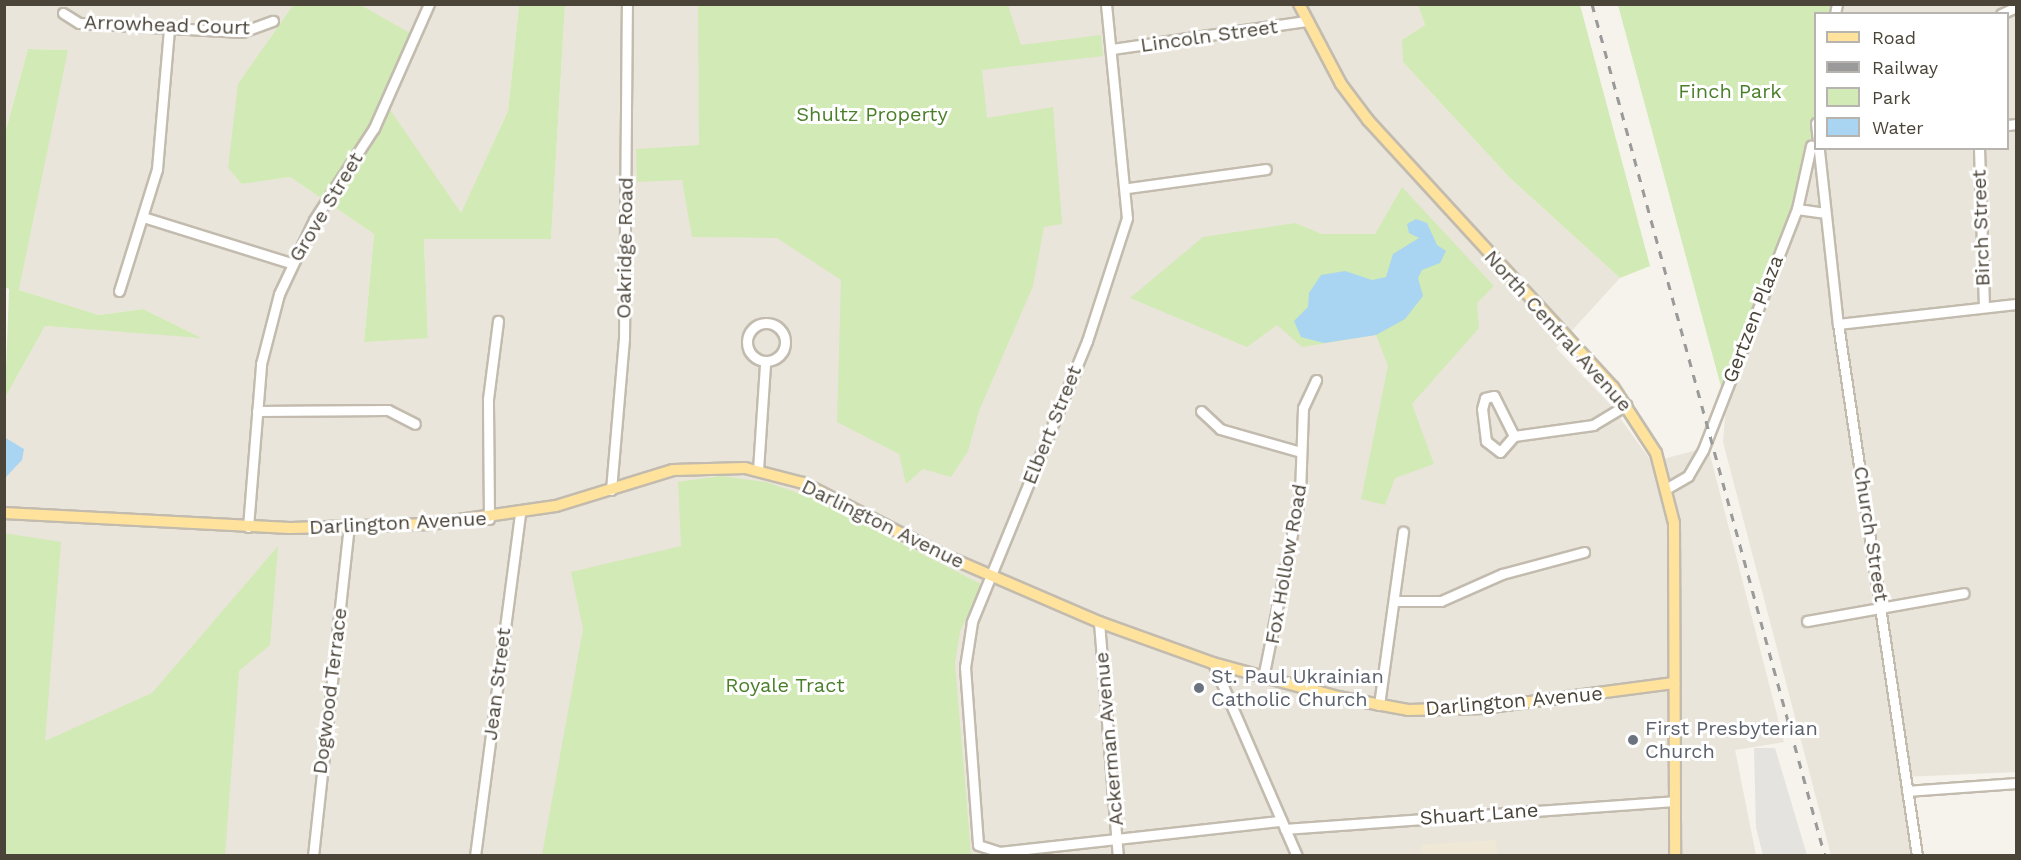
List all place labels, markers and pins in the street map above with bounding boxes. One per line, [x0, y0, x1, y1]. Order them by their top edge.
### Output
place label: St. Paul Ukrainian Catholic Church [1211, 664, 1384, 711]
marker: St. Paul Ukrainian Catholic Church [1192, 681, 1206, 695]
place label: First Presbyterian Church [1645, 716, 1818, 763]
marker: First Presbyterian Church [1626, 733, 1640, 747]

